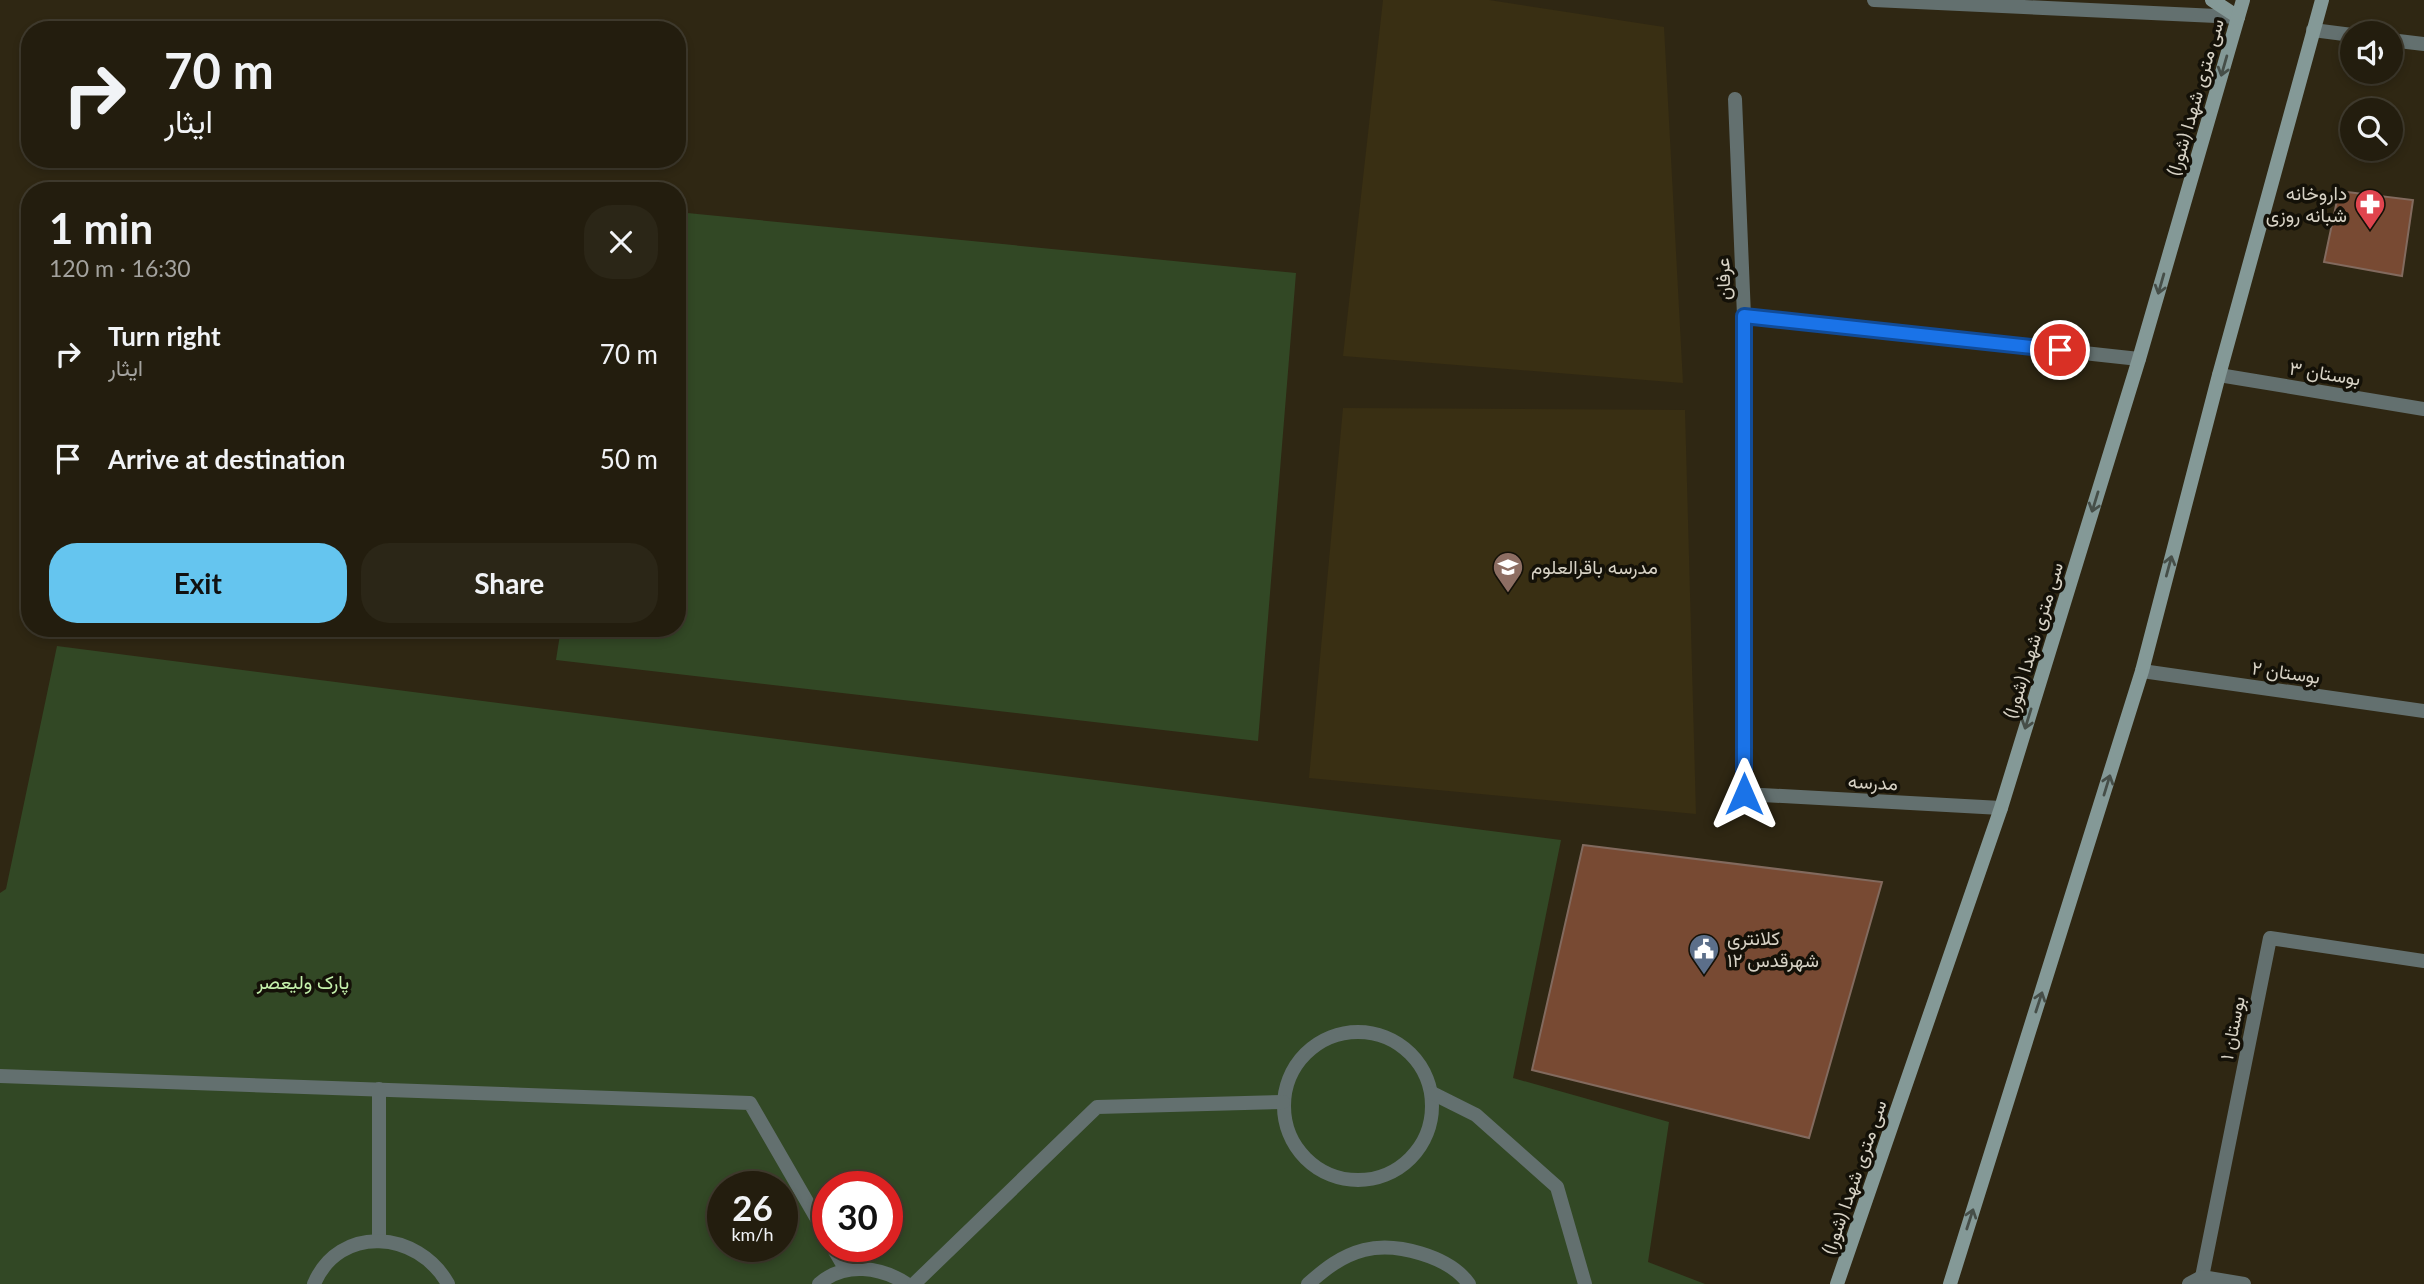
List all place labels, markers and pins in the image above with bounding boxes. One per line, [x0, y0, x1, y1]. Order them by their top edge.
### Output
place label: داروخانه شبانه روزی [2266, 181, 2347, 227]
pharmacy icon: داروخانه شبانه روزی [2353, 187, 2387, 231]
pin [2030, 320, 2090, 380]
school or university icon: مدرسه باقرالعلوم [1491, 550, 1525, 594]
place label: مدرسه باقرالعلوم [1531, 555, 1658, 580]
place label: کلانتری ۱۲ شهرقدس [1727, 926, 1819, 972]
public building icon: کلانتری ۱۲ شهرقدس [1687, 932, 1721, 976]

